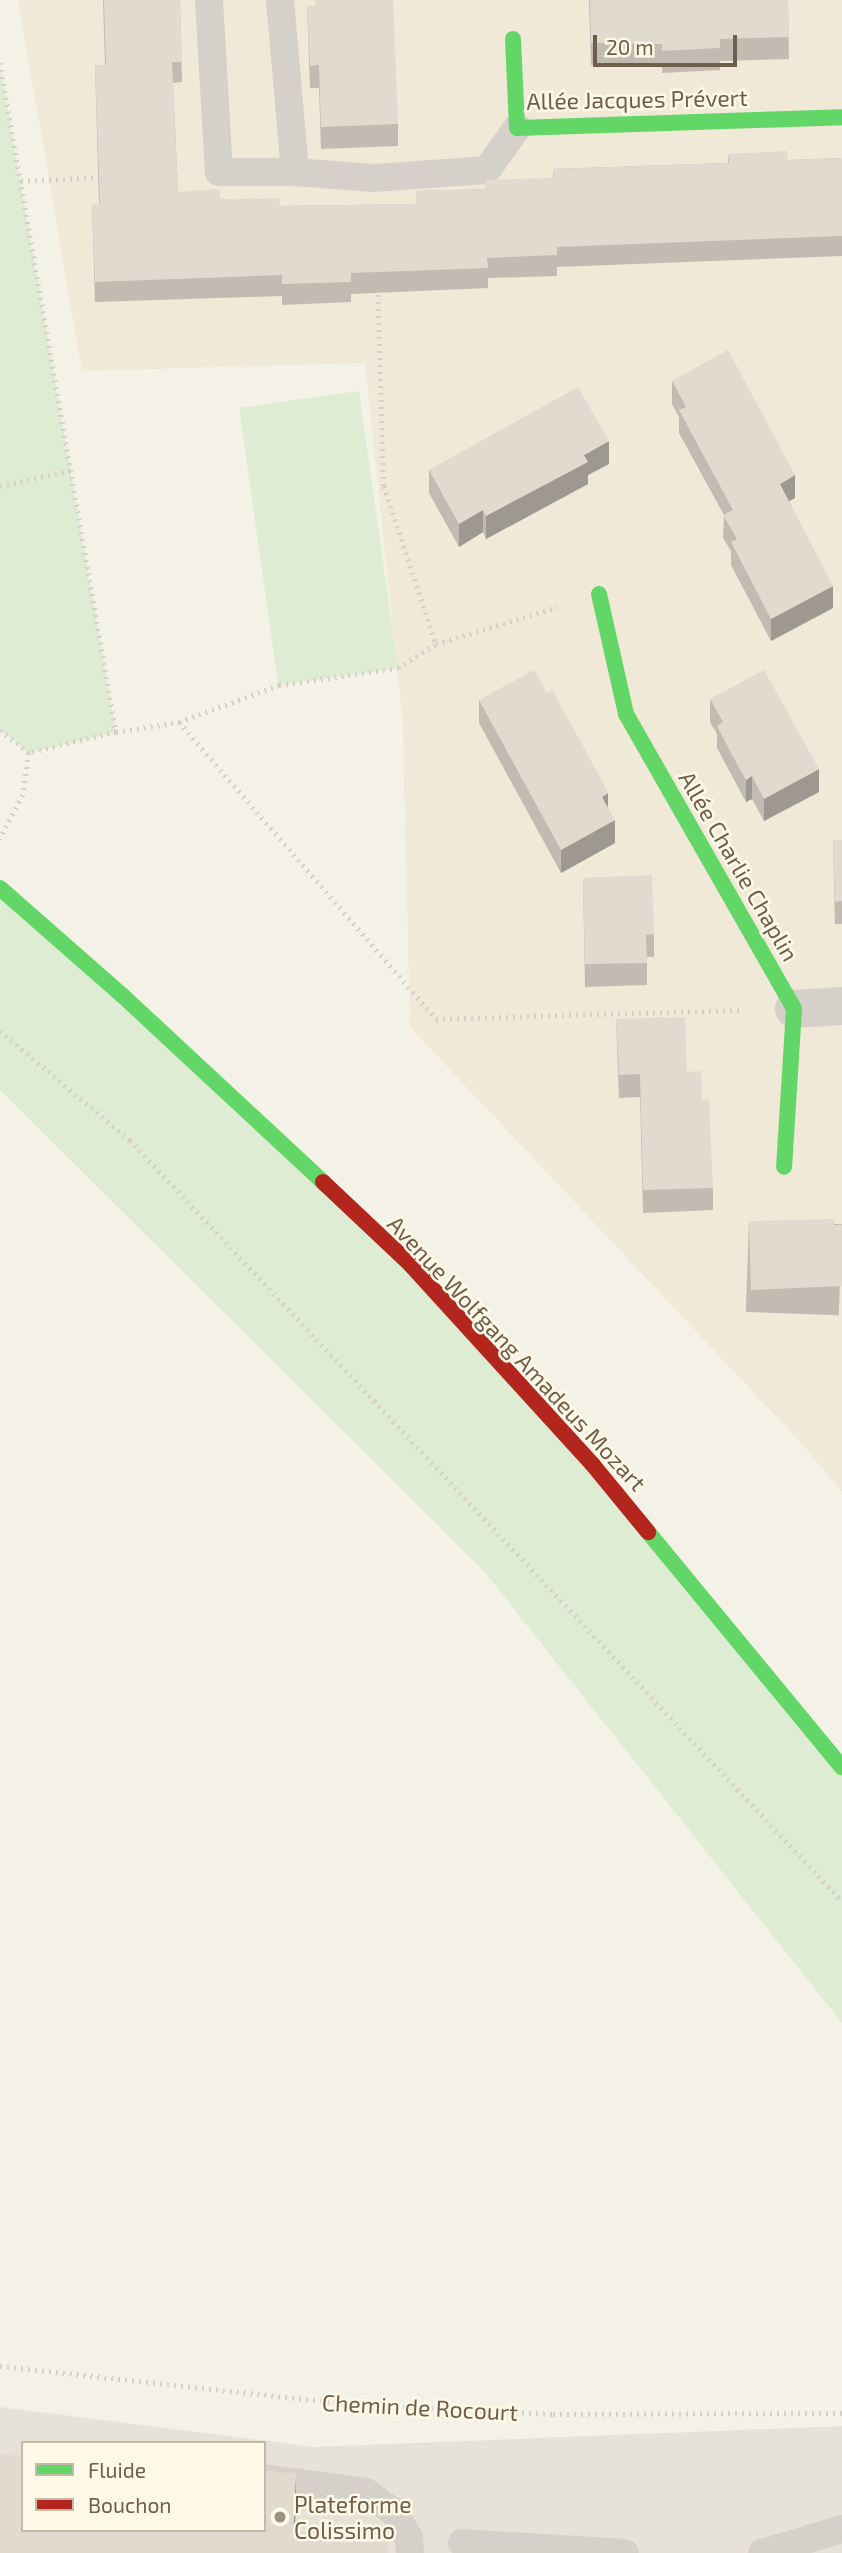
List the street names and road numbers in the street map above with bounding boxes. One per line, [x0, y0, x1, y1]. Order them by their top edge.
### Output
street label: Allée Jacques Prévert [526, 83, 748, 115]
street label: Allée Charlie Chaplin [673, 766, 805, 966]
street label: Avenue Wolfgang Amadeus Mozart [382, 1209, 652, 1497]
street label: Chemin de Rocourt [321, 2388, 519, 2426]

